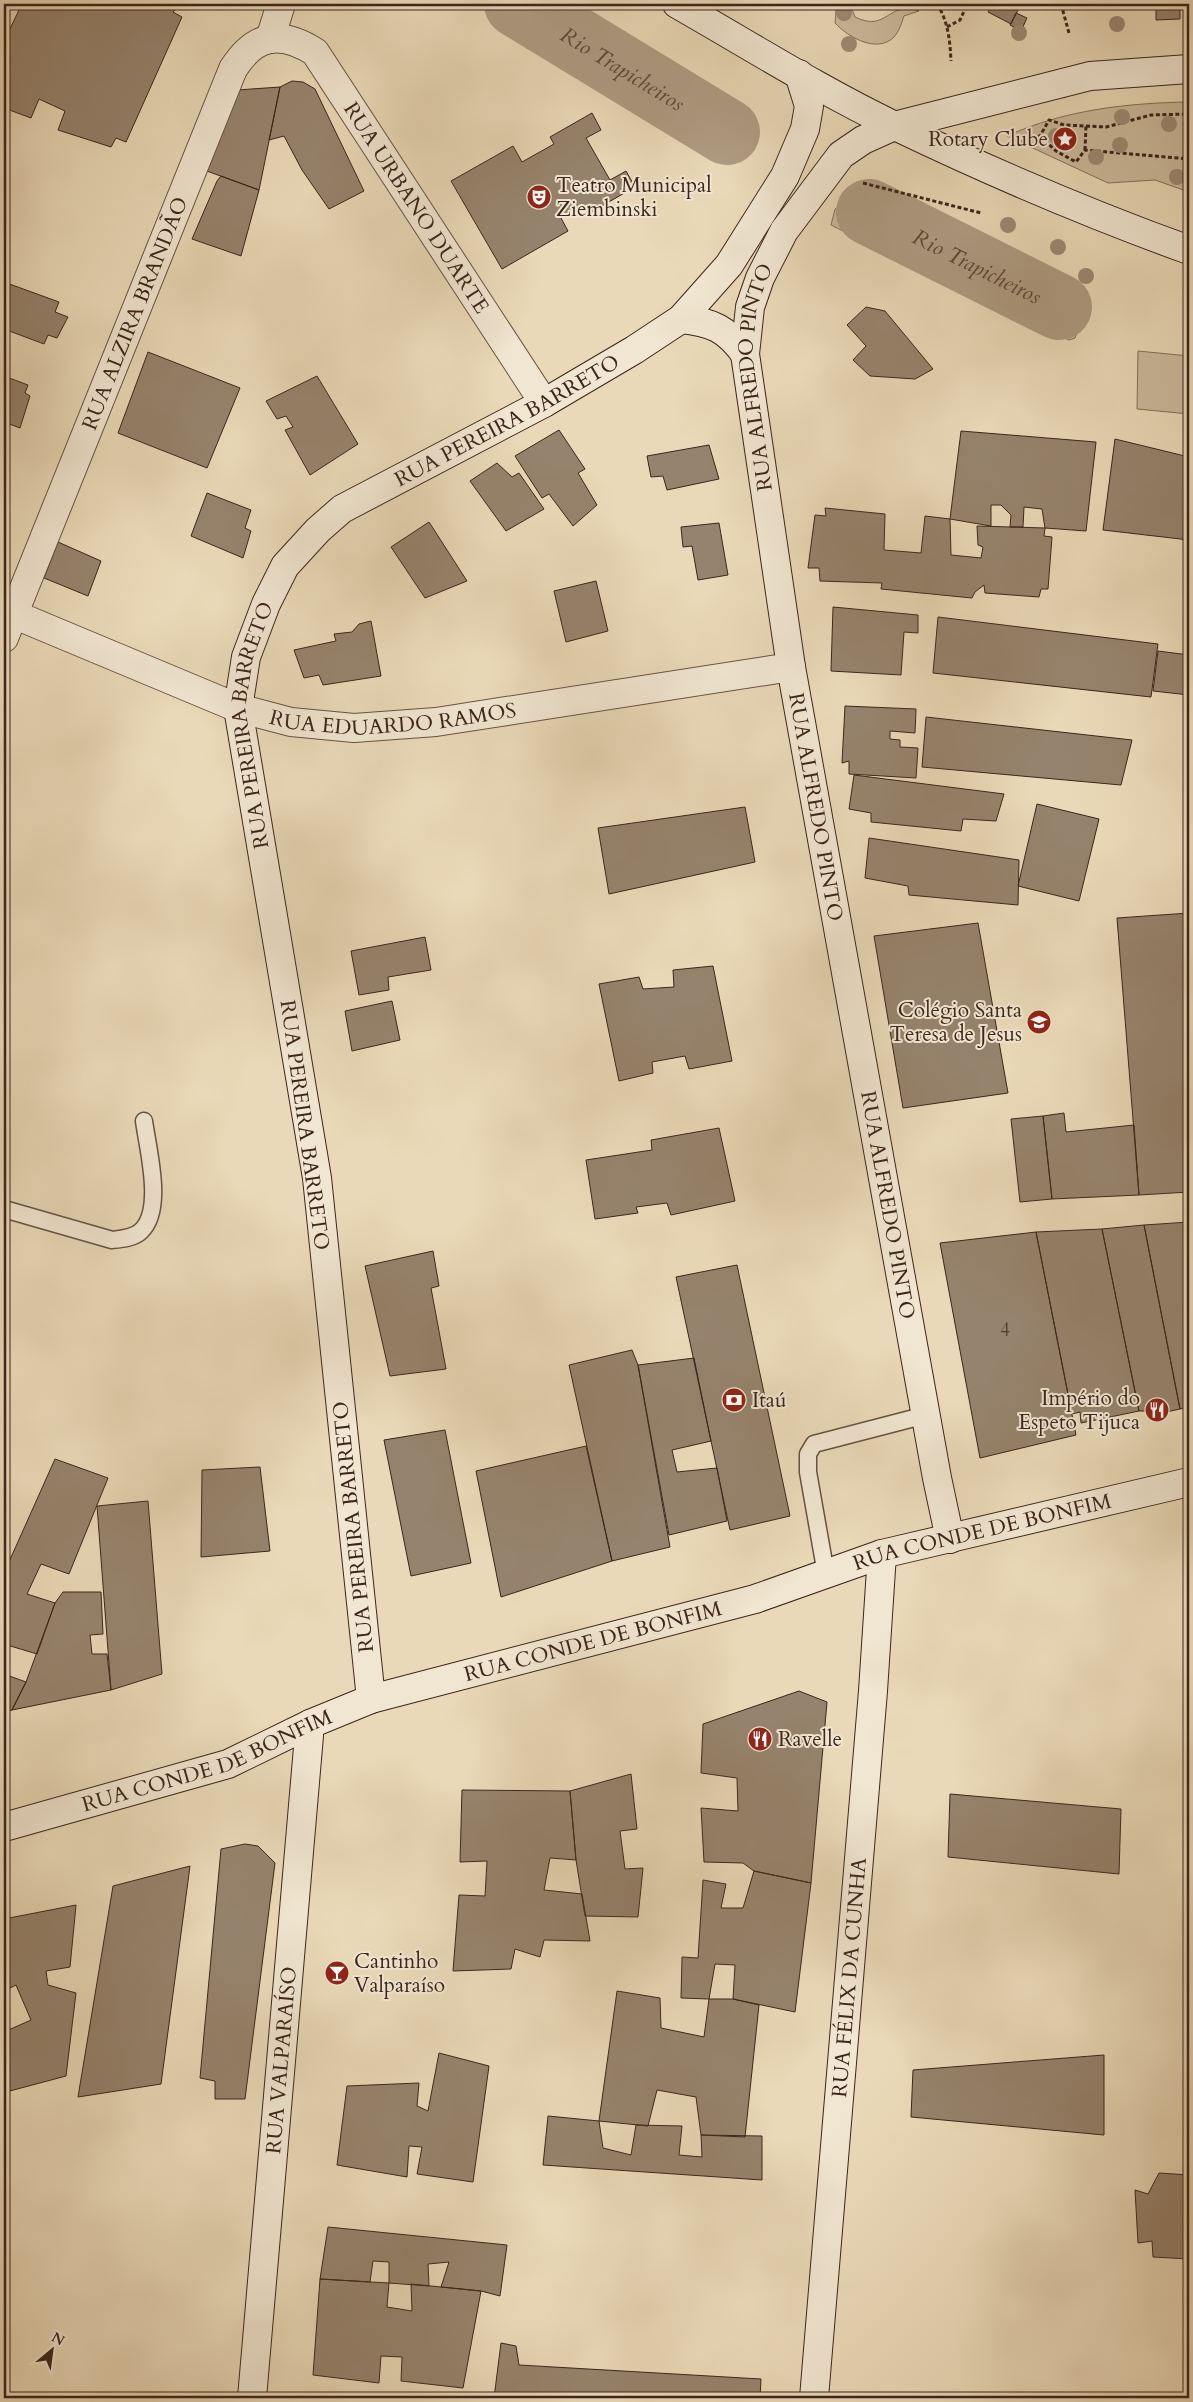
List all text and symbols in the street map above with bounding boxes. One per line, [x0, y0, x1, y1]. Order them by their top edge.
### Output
water label: Rio Trapicheiros [555, 20, 691, 119]
street label: RUA URBANO DUARTE [336, 96, 496, 319]
place label: Rotary Clube [928, 125, 1048, 154]
place icon: Rotary Clube [1052, 126, 1078, 152]
place label: Teatro Municipal Ziembinski [556, 171, 712, 224]
theatre icon: Teatro Municipal Ziembinski [526, 184, 552, 210]
street label: RUA ALZIRA BRANDÃO [75, 192, 195, 434]
water label: Rio Trapicheiros [907, 222, 1047, 312]
street label: RUA ALFREDO PINTO [731, 258, 780, 493]
street label: RUA PEREIRA BARRETO [389, 348, 625, 494]
street label: RUA PEREIRA BARRETO [224, 598, 281, 851]
street label: RUA ALFREDO PINTO [781, 691, 850, 924]
street label: RUA EDUARDO RAMOS [266, 696, 518, 743]
place label: Colégio Santa Teresa de Jesus [890, 996, 1022, 1049]
street label: RUA PEREIRA BARRETO [273, 998, 336, 1252]
school or university icon: Colégio Santa Teresa de Jesus [1026, 1009, 1052, 1035]
street label: RUA ALFREDO PINTO [853, 1089, 922, 1322]
house number: 4 [1000, 1317, 1010, 1343]
place label: Império do Espeto Tijuca [1018, 1384, 1140, 1437]
place label: Itaú [752, 1386, 786, 1415]
bank icon: Itaú [721, 1387, 747, 1413]
restaurant icon: Império do Espeto Tijuca [1144, 1397, 1170, 1423]
street label: RUA PEREIRA BARRETO [326, 1400, 381, 1654]
street label: RUA CONDE DE BONFIM [849, 1487, 1115, 1578]
street label: RUA CONDE DE BONFIM [461, 1594, 725, 1689]
street label: RUA CONDE DE BONFIM [79, 1702, 337, 1819]
place label: Ravelle [778, 1725, 842, 1754]
restaurant icon: Ravelle [747, 1726, 773, 1752]
street label: RUA FÉLIX DA CUNHA [825, 1856, 874, 2099]
place label: Cantinho Valparaíso [354, 1947, 445, 2000]
bar icon: Cantinho Valparaíso [324, 1960, 350, 1986]
street label: RUA VALPARAÍSO [259, 1965, 304, 2155]
north arrow [28, 2324, 78, 2374]
text: N [48, 2328, 68, 2350]

